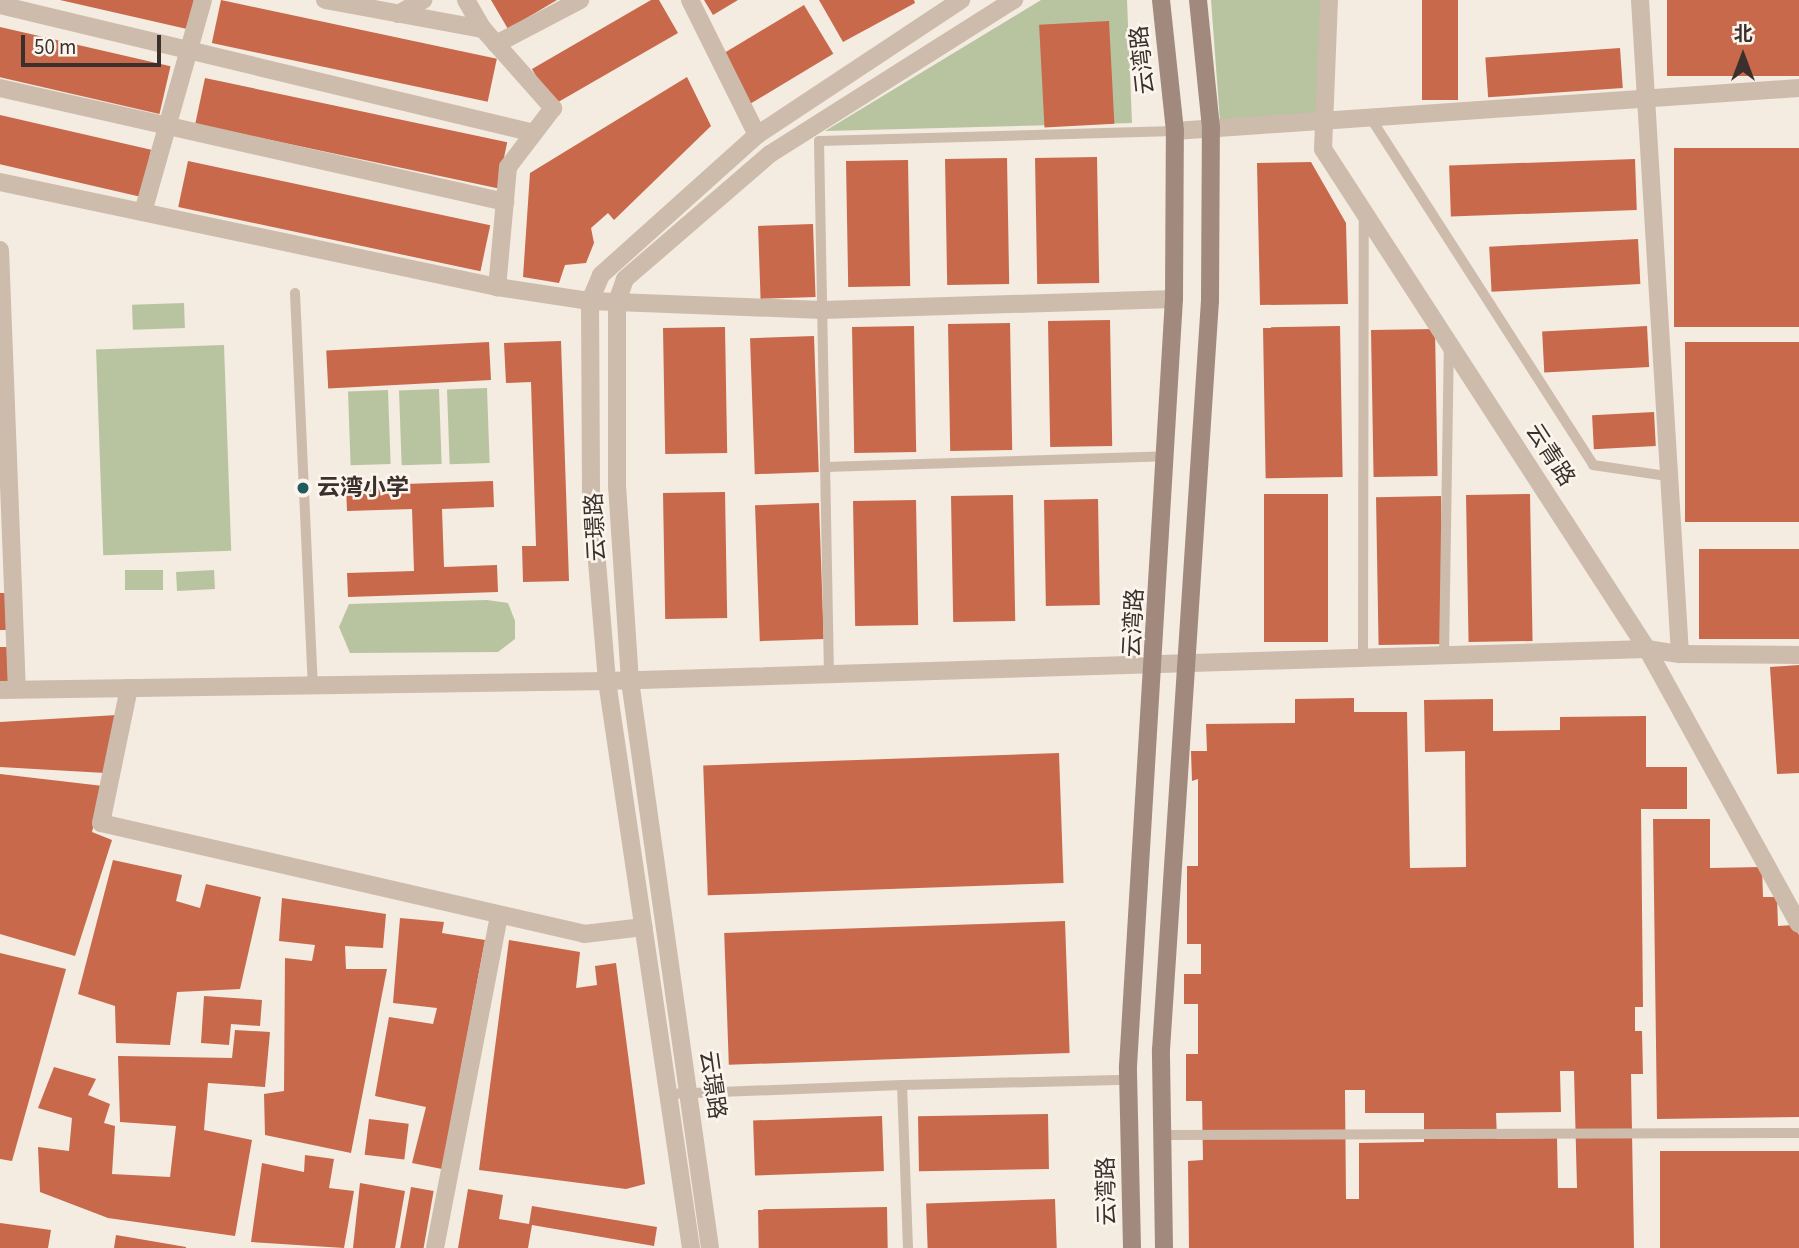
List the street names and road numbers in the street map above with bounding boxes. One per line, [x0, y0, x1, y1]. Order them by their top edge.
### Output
street label: 云湾路 [1126, 24, 1160, 96]
street label: 云青路 [1520, 419, 1580, 491]
street label: 云璟路 [580, 492, 612, 562]
street label: 云湾路 [1118, 588, 1150, 658]
street label: 云璟路 [694, 1049, 730, 1121]
street label: 云湾路 [1093, 1156, 1121, 1226]

